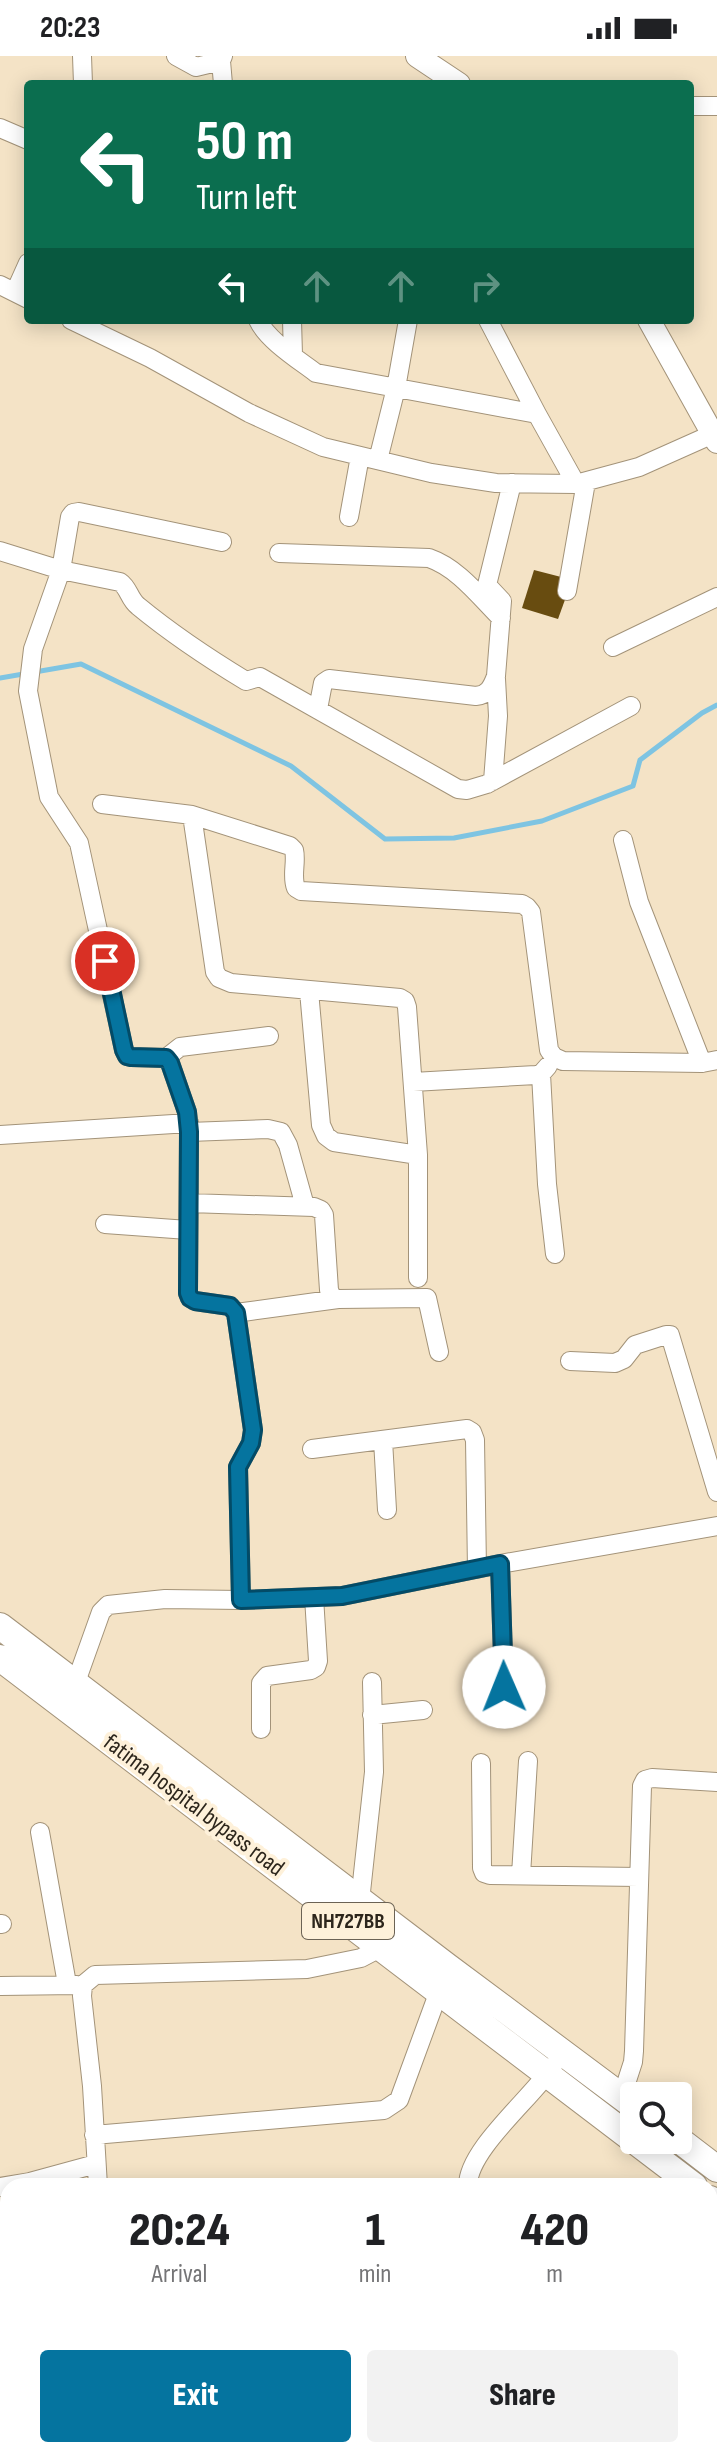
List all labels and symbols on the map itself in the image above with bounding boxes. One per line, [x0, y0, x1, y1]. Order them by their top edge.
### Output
pin [71, 927, 139, 995]
position arrow [462, 1645, 546, 1729]
street label: fatima hospital bypass road [98, 1728, 290, 1882]
road number: NH727BB [302, 1903, 394, 1939]

